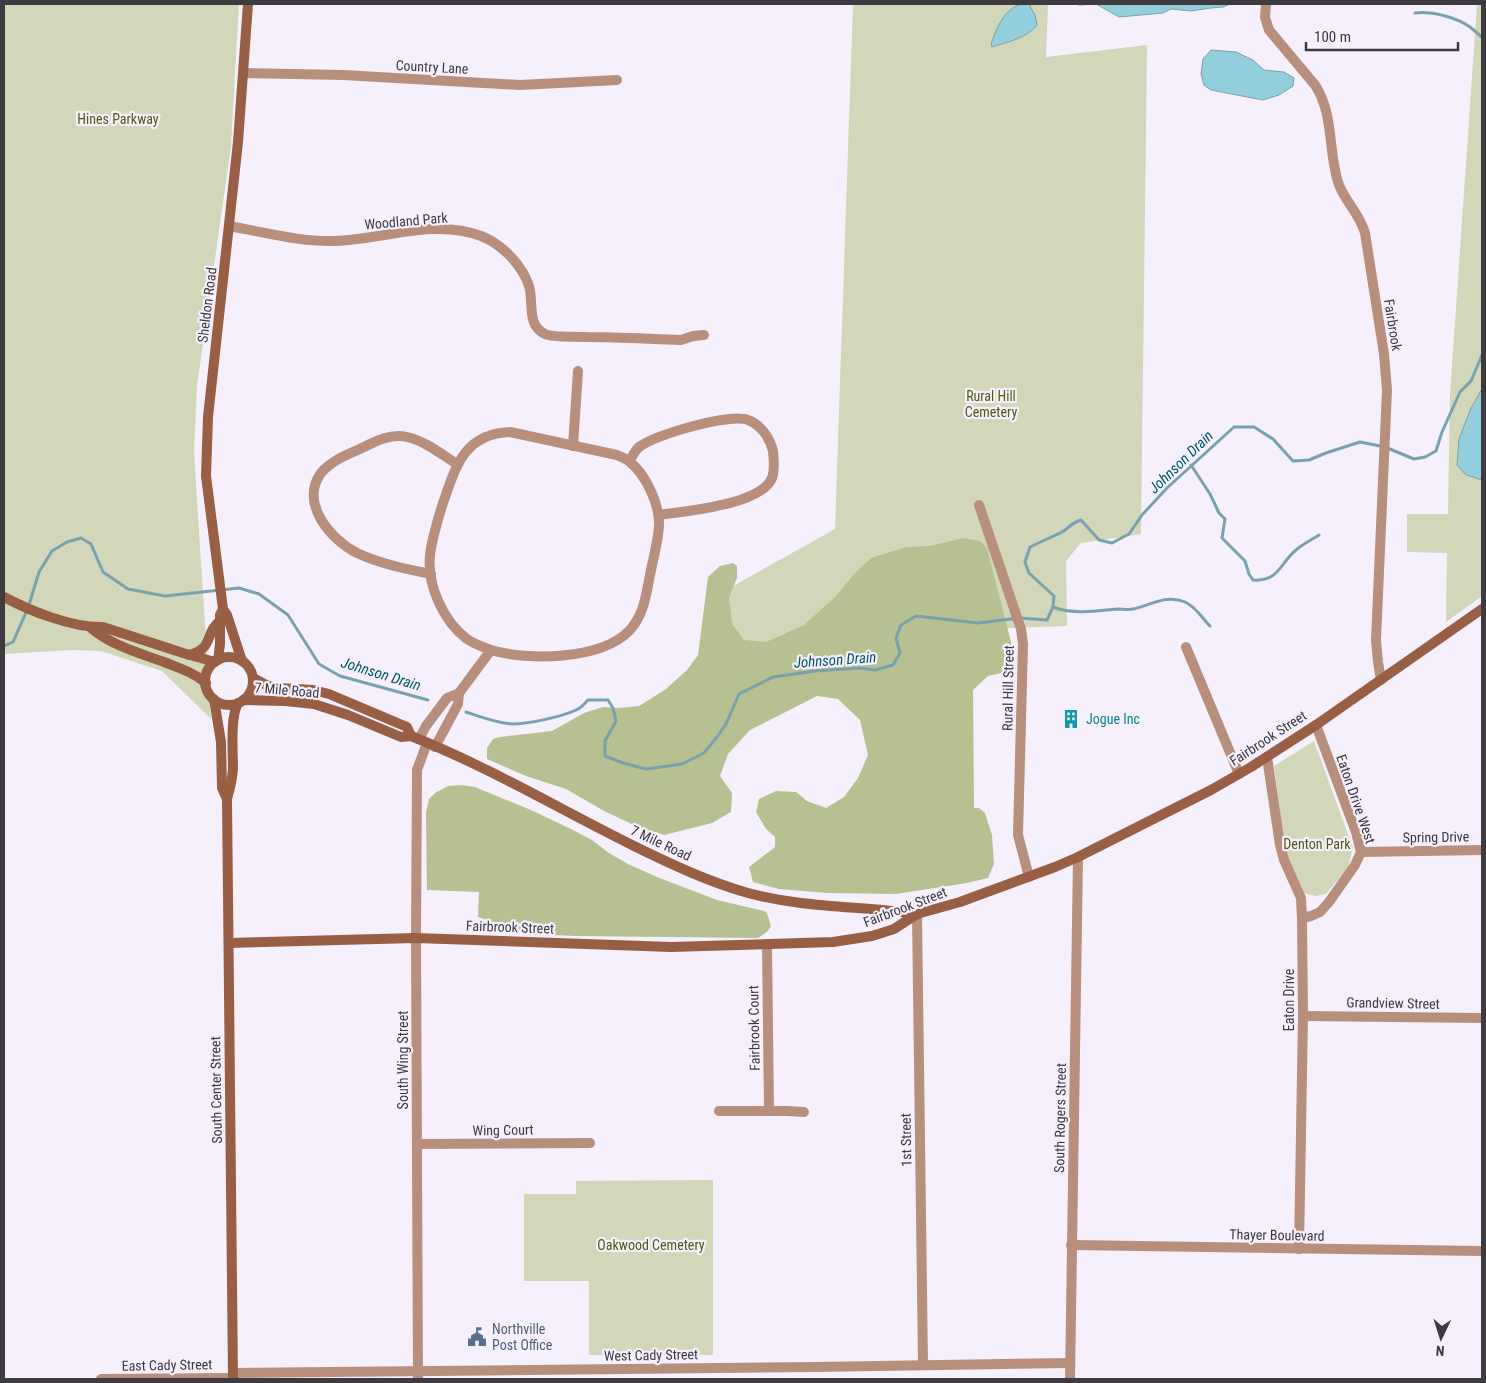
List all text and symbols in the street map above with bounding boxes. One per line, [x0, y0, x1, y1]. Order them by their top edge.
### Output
scale bar [1306, 20, 1458, 52]
text: 100 m [1314, 28, 1351, 46]
street label: Country Lane [395, 57, 469, 77]
park label: Hines Parkway [77, 111, 159, 127]
street label: Woodland Park [364, 209, 449, 233]
street label: Sheldon Road [194, 266, 220, 344]
street label: Fairbrook [1381, 298, 1405, 353]
park label: Rural Hill Cemetery [965, 388, 1017, 420]
water label: Johnson Drain [1145, 427, 1217, 497]
street label: Rural Hill Street [999, 645, 1017, 731]
water label: Johnson Drain [793, 648, 877, 672]
water label: Johnson Drain [339, 653, 423, 695]
street label: 7 Mile Road [254, 679, 320, 701]
street label: Fairbrook Street [1227, 707, 1309, 769]
building icon: Jogue Inc [1060, 708, 1082, 730]
place label: Jogue Inc [1086, 711, 1140, 727]
street label: Eaton Drive West [1333, 752, 1379, 846]
street label: 7 Mile Road [628, 822, 694, 864]
street label: Spring Drive [1403, 828, 1470, 846]
park label: Denton Park [1283, 836, 1351, 852]
street label: Fairbrook Street [861, 884, 949, 930]
street label: Fairbrook Street [466, 917, 554, 937]
street label: Eaton Drive [1281, 968, 1297, 1031]
street label: Fairbrook Court [745, 985, 763, 1071]
street label: Grandview Street [1346, 994, 1440, 1012]
street label: South Wing Street [395, 1011, 411, 1109]
street label: South Center Street [207, 1036, 225, 1144]
street label: South Rogers Street [1051, 1063, 1069, 1173]
street label: 1st Street [898, 1113, 914, 1167]
street label: Wing Court [472, 1121, 534, 1139]
street label: Thayer Boulevard [1229, 1226, 1325, 1244]
park label: Oakwood Cemetery [597, 1237, 705, 1253]
north arrow [1416, 1313, 1466, 1363]
place label: Northville Post Office [492, 1321, 553, 1353]
public building icon: Northville Post Office [466, 1326, 488, 1348]
text: N [1435, 1343, 1445, 1359]
street label: West Cady Street [604, 1346, 698, 1364]
street label: East Cady Street [121, 1356, 213, 1374]

